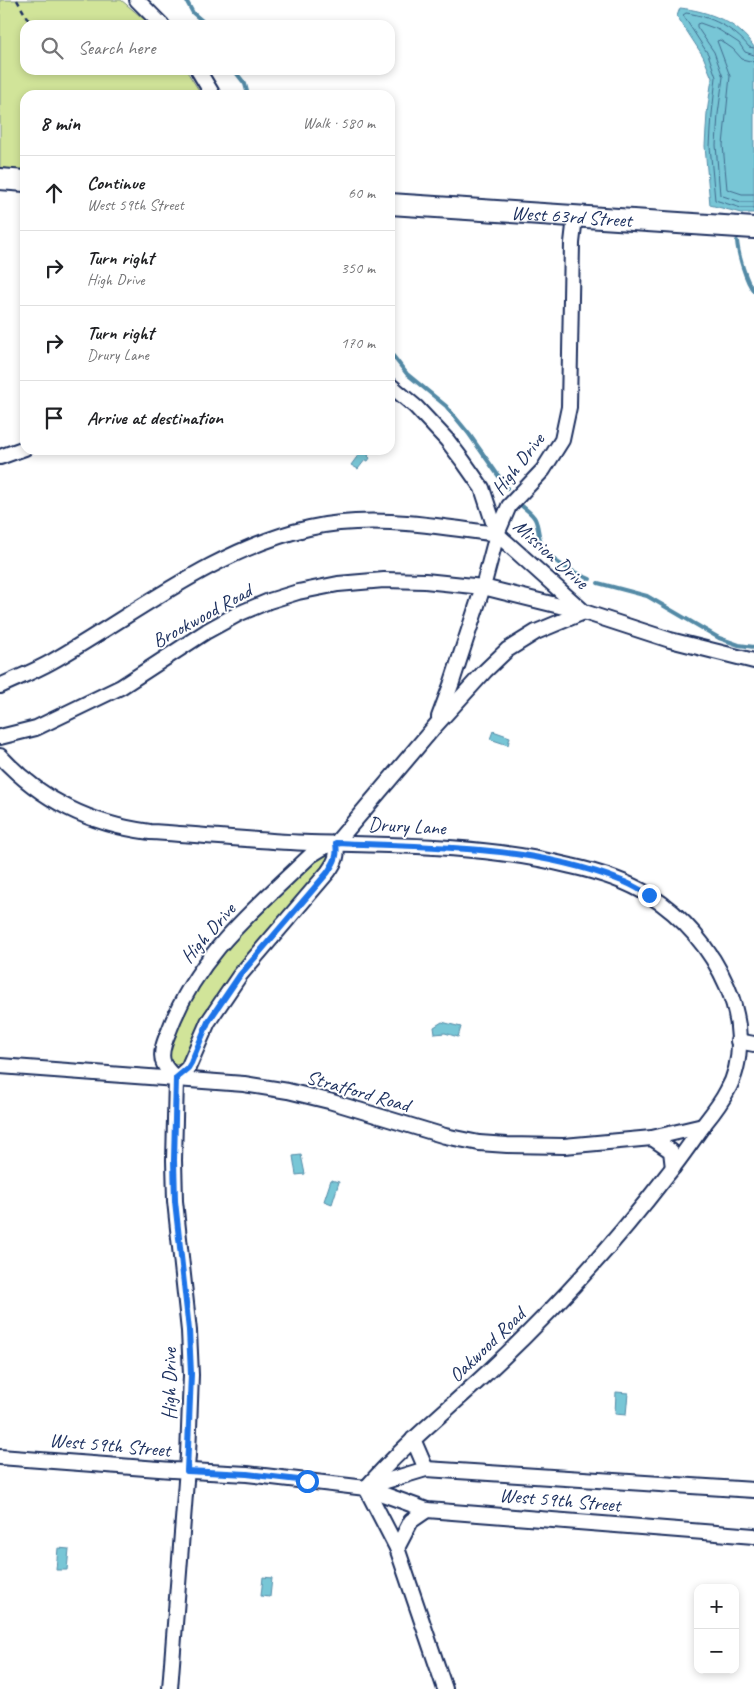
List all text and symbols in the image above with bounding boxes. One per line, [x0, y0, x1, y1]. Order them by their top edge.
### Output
search box [20, 20, 395, 75]
icon: search [38, 34, 66, 62]
text: Search here [78, 36, 155, 60]
text: 8 min [40, 110, 80, 136]
text: Walk · 580 m [303, 113, 375, 133]
text: Continue [87, 171, 144, 195]
icon: ahead [40, 179, 68, 207]
text: 60 m [348, 183, 375, 203]
text: West 59th Street [87, 195, 184, 215]
street label: West 63rd Street [511, 200, 635, 233]
text: Turn right [87, 246, 154, 270]
icon: right [40, 254, 68, 282]
text: 350 m [341, 258, 375, 278]
text: High Drive [87, 270, 144, 290]
text: Turn right [87, 321, 154, 345]
icon: right [40, 329, 68, 357]
text: 170 m [341, 333, 375, 353]
text: Drury Lane [87, 345, 149, 365]
icon: arrive [40, 404, 68, 432]
text: Arrive at destination [87, 406, 223, 430]
street label: High Drive [486, 427, 551, 500]
street label: Mission Drive [508, 514, 595, 595]
street label: Brookwood Road [148, 577, 259, 654]
street label: Drury Lane [368, 811, 448, 841]
route end [638, 884, 661, 907]
street label: High Drive [175, 897, 242, 968]
street label: Stratford Road [303, 1064, 416, 1119]
street label: Oakwood Road [444, 1300, 533, 1388]
street label: High Drive [157, 1347, 182, 1420]
street label: West 59th Street [49, 1427, 174, 1463]
route start [296, 1470, 319, 1493]
street label: West 59th Street [499, 1482, 624, 1518]
map controls [694, 1584, 739, 1674]
button: + [694, 1584, 739, 1629]
button: − [694, 1629, 739, 1674]

